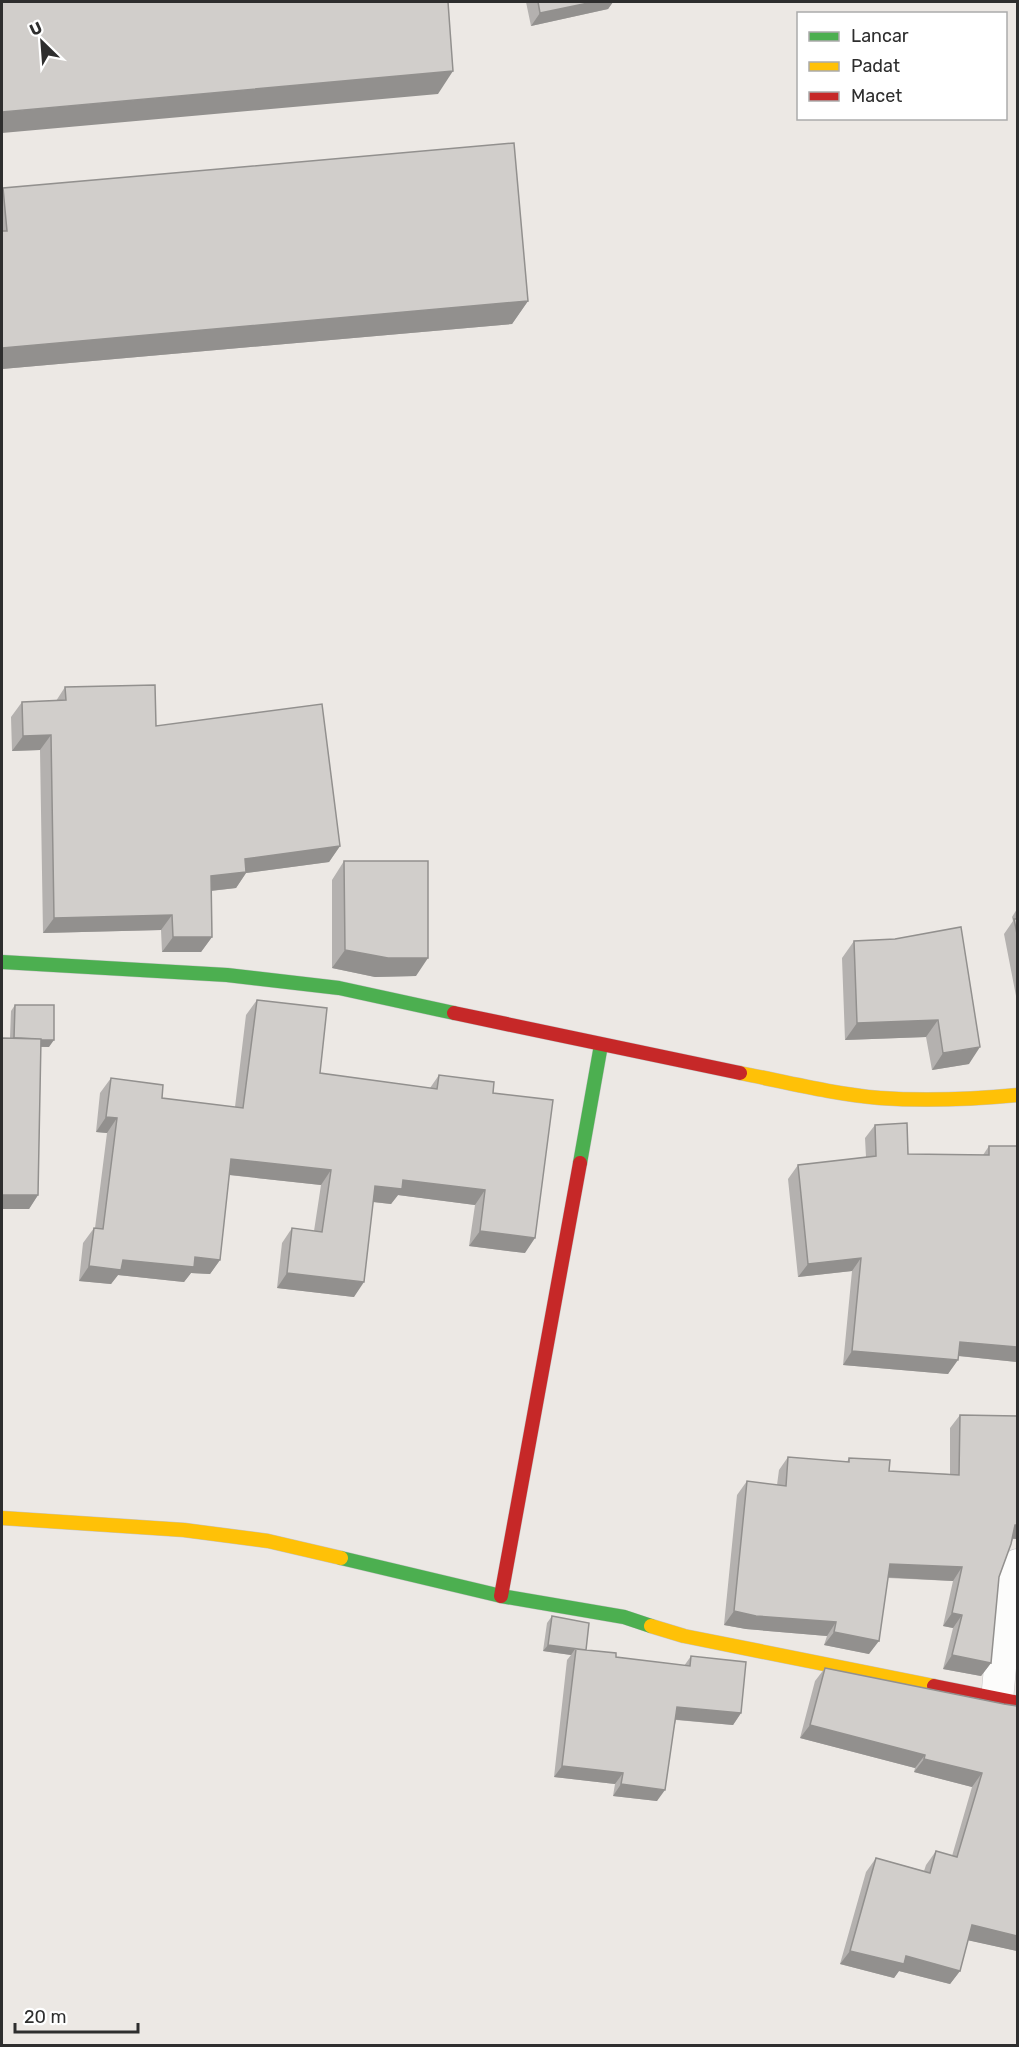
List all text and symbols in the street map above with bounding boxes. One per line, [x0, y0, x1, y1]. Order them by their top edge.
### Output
north arrow [12, 12, 72, 72]
legend [797, 12, 1007, 120]
text: U [27, 18, 45, 40]
text: Lancar [851, 25, 909, 47]
text: Padat [851, 55, 900, 77]
text: Macet [851, 85, 902, 107]
scale bar [15, 1996, 138, 2034]
text: 20 m [24, 2006, 66, 2028]

